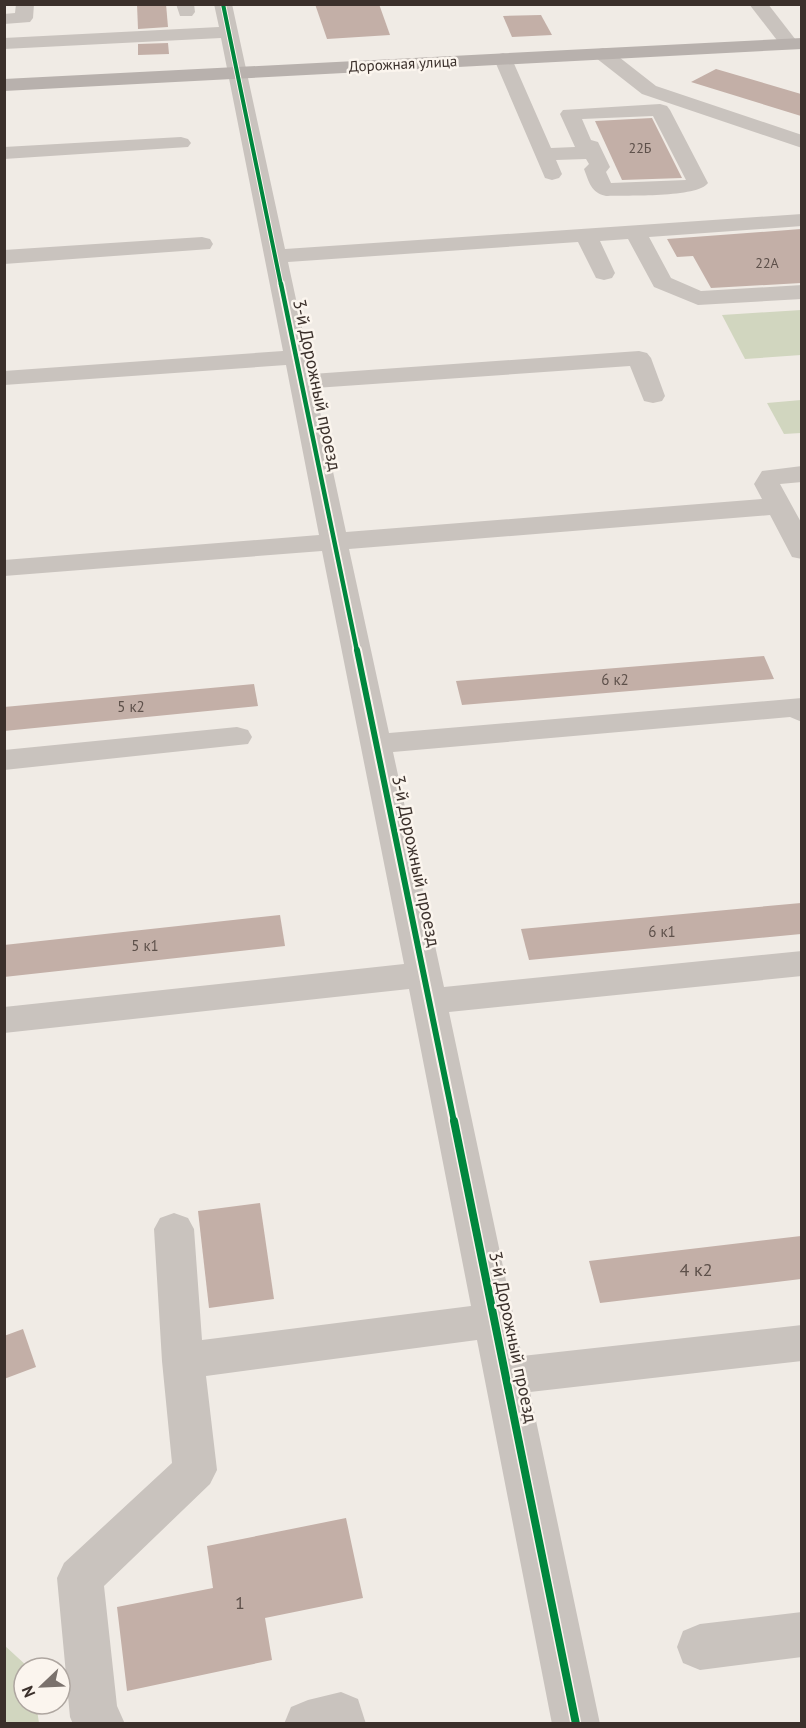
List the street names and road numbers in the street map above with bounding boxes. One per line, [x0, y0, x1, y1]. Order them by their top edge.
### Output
street label: Дорожная улица [348, 51, 458, 76]
street label: 3-й Дорожный проезд [288, 297, 347, 473]
street label: 3-й Дорожный проезд [387, 773, 446, 949]
street label: 3-й Дорожный проезд [484, 1249, 543, 1425]

